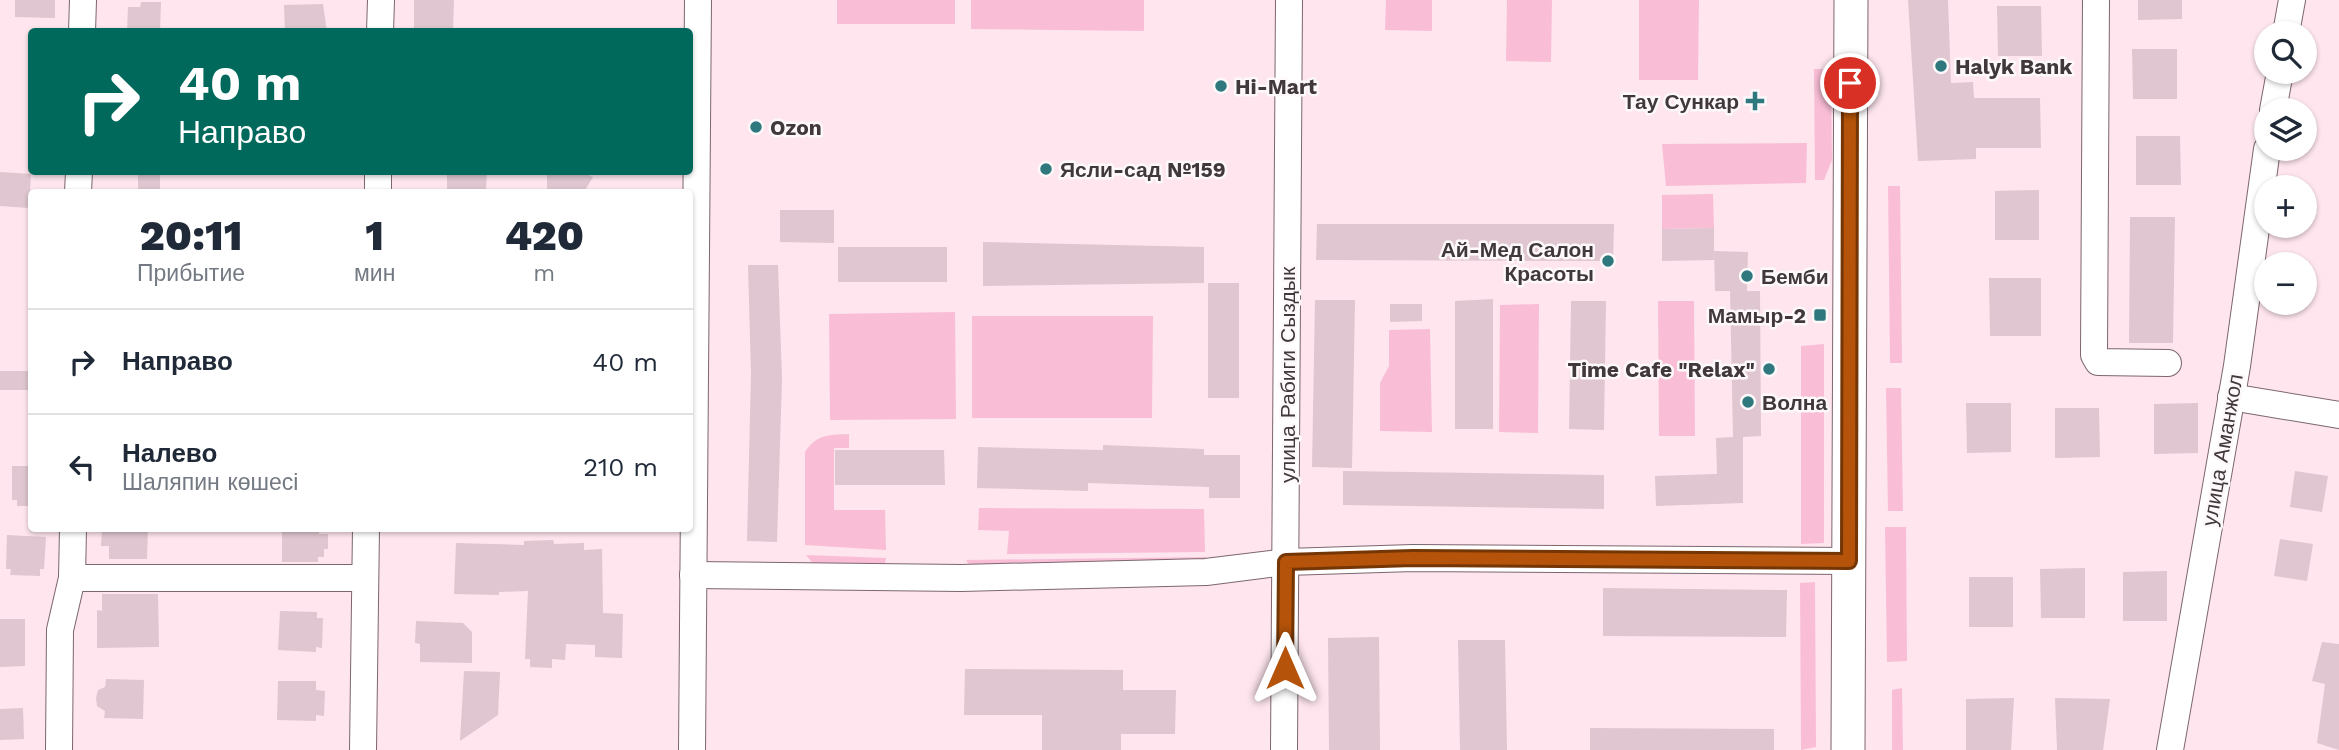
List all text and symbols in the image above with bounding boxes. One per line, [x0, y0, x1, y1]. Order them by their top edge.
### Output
map controls [2254, 21, 2317, 315]
button: search [2254, 21, 2317, 84]
pin [1820, 53, 1880, 113]
text: 40 m [178, 54, 301, 112]
place label: Halyk Bank [1955, 54, 2073, 79]
icon: right [63, 56, 154, 147]
marker: Halyk Bank [1933, 58, 1949, 74]
icon: arrive [1831, 64, 1869, 102]
place label: Hi-Mart [1235, 74, 1317, 99]
marker: Hi-Mart [1213, 78, 1229, 94]
place label: Тау Сункар [1623, 89, 1739, 114]
marker: Тау Сункар [1745, 91, 1765, 111]
button: layers [2254, 98, 2317, 161]
text: Направо [178, 113, 306, 151]
place label: Ozon [770, 115, 822, 140]
marker: Ozon [748, 119, 764, 135]
place label: Ясли-сад №159 [1060, 157, 1226, 182]
marker: Ясли-сад №159 [1038, 161, 1054, 177]
button: + [2254, 175, 2317, 238]
text: 20:11 [140, 211, 242, 260]
text: 1 [365, 211, 384, 260]
text: 420 [504, 211, 584, 260]
place label: Ай-Мед Салон Красоты [1441, 237, 1594, 286]
button: − [2254, 252, 2317, 315]
marker: Ай-Мед Салон Красоты [1600, 253, 1616, 269]
text: Прибытие [137, 260, 245, 287]
text: мин [354, 260, 395, 287]
text: m [533, 260, 555, 287]
place label: Бемби [1761, 264, 1829, 289]
street label: улица Рабиги Сыздык [1275, 266, 1300, 483]
marker: Бемби [1739, 268, 1755, 284]
place label: Мамыр-2 [1708, 303, 1806, 328]
marker: Мамыр-2 [1812, 307, 1828, 323]
icon: right [63, 343, 101, 381]
text: Направо [122, 346, 233, 376]
text: 40 m [592, 347, 658, 377]
place label: Time Cafe "Relax" [1568, 357, 1755, 382]
marker: Time Cafe "Relax" [1761, 361, 1777, 377]
street label: улица Аманжол [2196, 372, 2248, 528]
place label: Волна [1762, 390, 1827, 415]
marker: Волна [1740, 394, 1756, 410]
text: Налево [122, 438, 217, 468]
icon: left [63, 448, 101, 486]
text: 210 m [583, 452, 658, 482]
text: Шаляпин көшесі [122, 469, 298, 496]
position arrow [1248, 631, 1322, 705]

